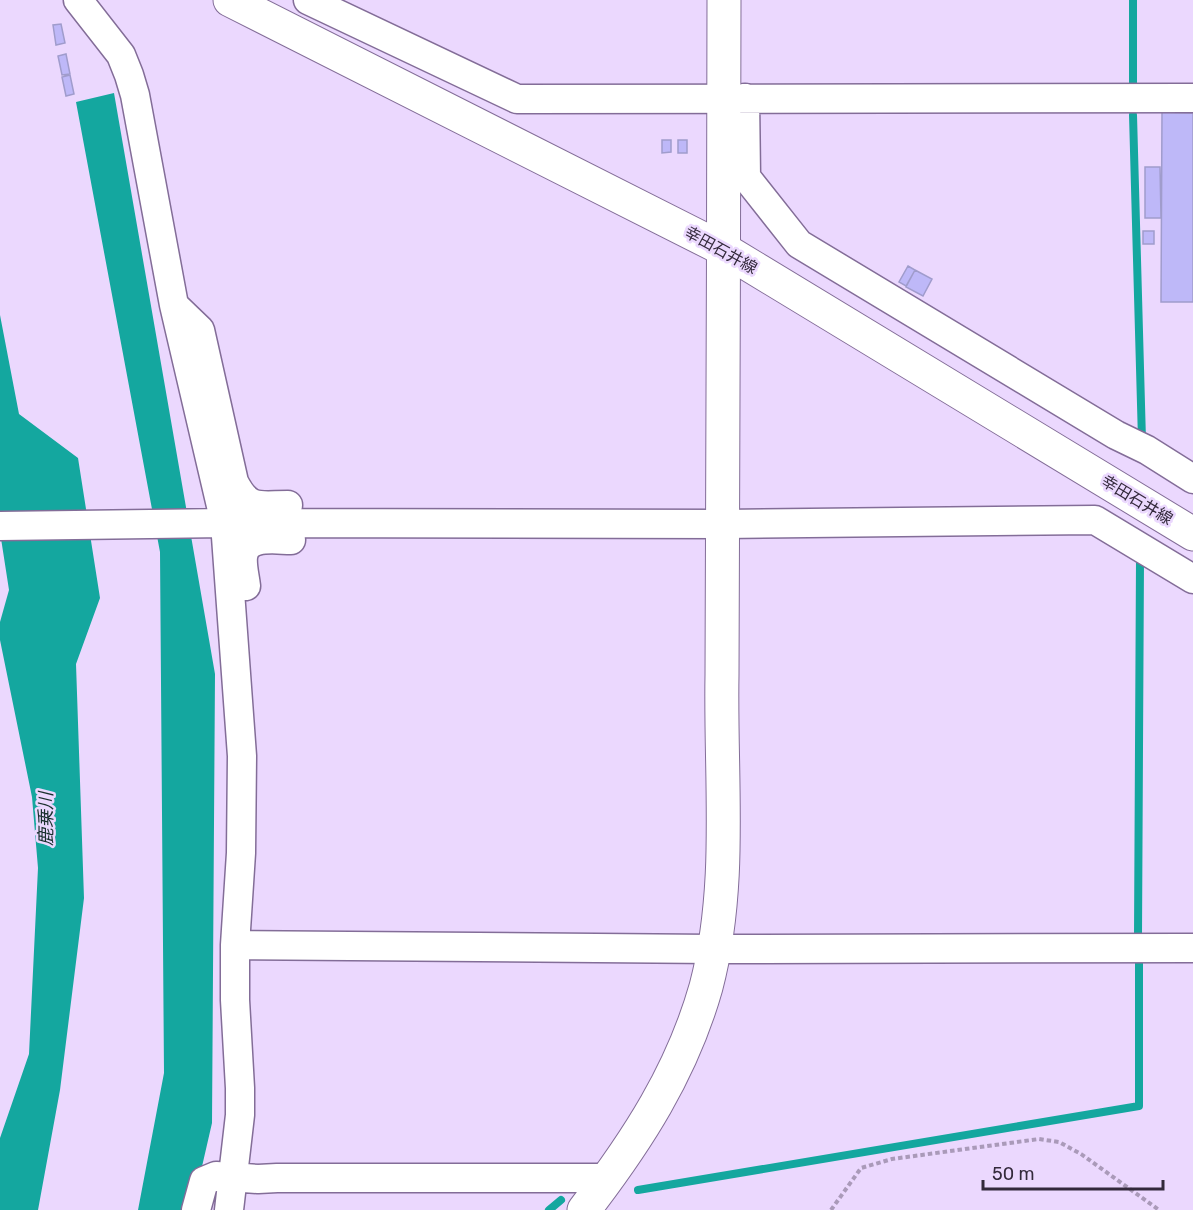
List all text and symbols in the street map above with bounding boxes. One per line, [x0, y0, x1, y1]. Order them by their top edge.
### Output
street label: 幸田石井線 [681, 222, 761, 278]
street label: 幸田石井線 [1098, 471, 1176, 529]
water label: 鹿乗川 [35, 790, 57, 846]
scale bar [983, 1153, 1163, 1191]
text: 50 m [992, 1163, 1035, 1185]

